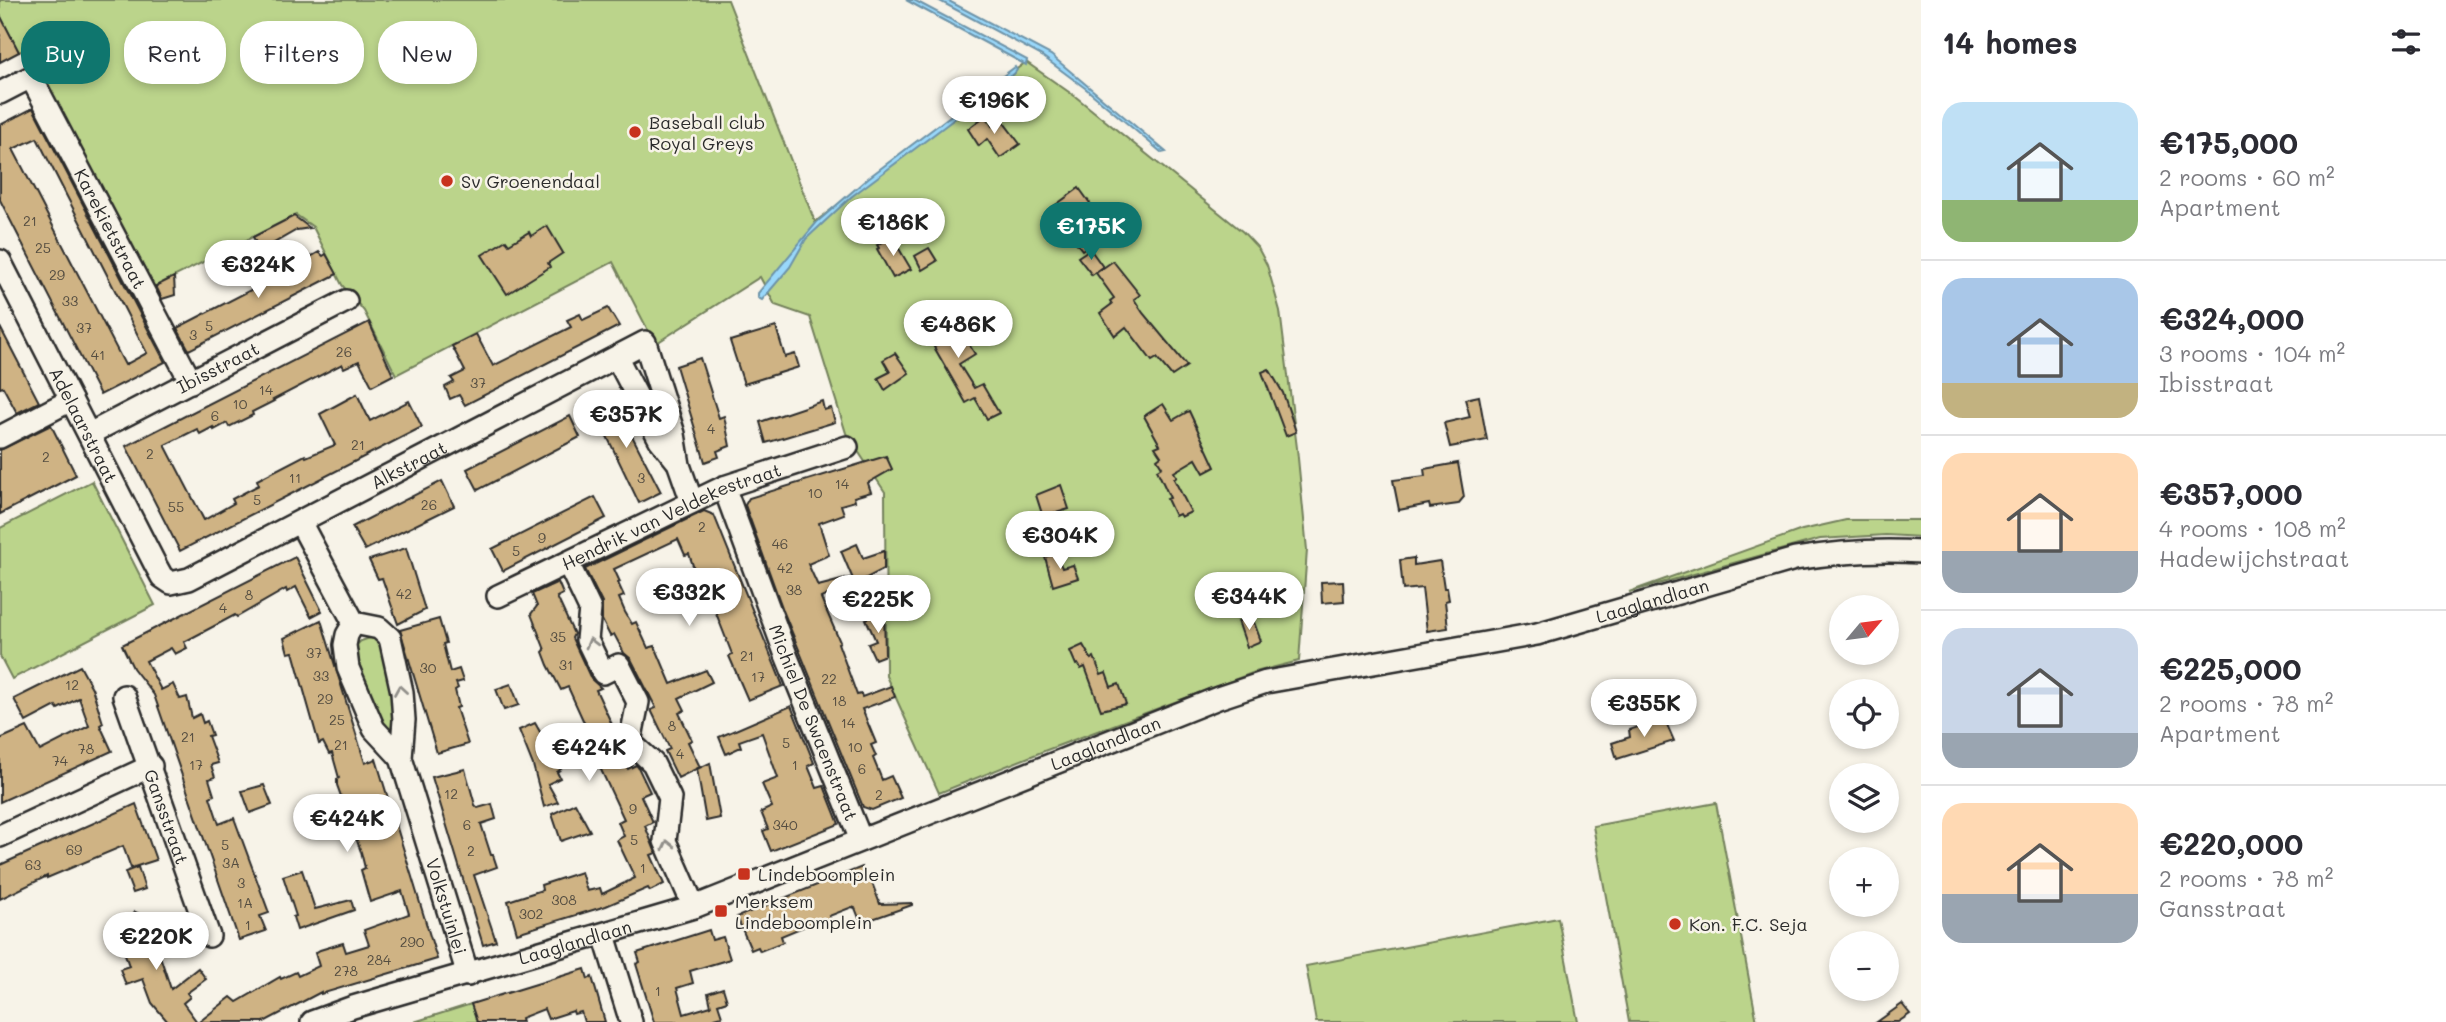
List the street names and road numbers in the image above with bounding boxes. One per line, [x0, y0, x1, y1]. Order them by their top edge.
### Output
street label: Karekietstraat [69, 164, 152, 293]
street label: Ibisstraat [172, 336, 263, 399]
street label: Adelaarstraat [44, 363, 123, 487]
street label: Alkstraat [367, 435, 451, 495]
street label: Hendrik van Veldekestraat [557, 457, 784, 576]
street label: Laaglandlaan [1593, 573, 1712, 628]
street label: Michiel De Swaenstraat [764, 621, 864, 824]
street label: Laaglandlaan [1047, 710, 1164, 776]
street label: Gansstraat [139, 766, 195, 867]
street label: Volkstuinlei [421, 855, 473, 957]
street label: Laaglandlaan [516, 914, 634, 970]

